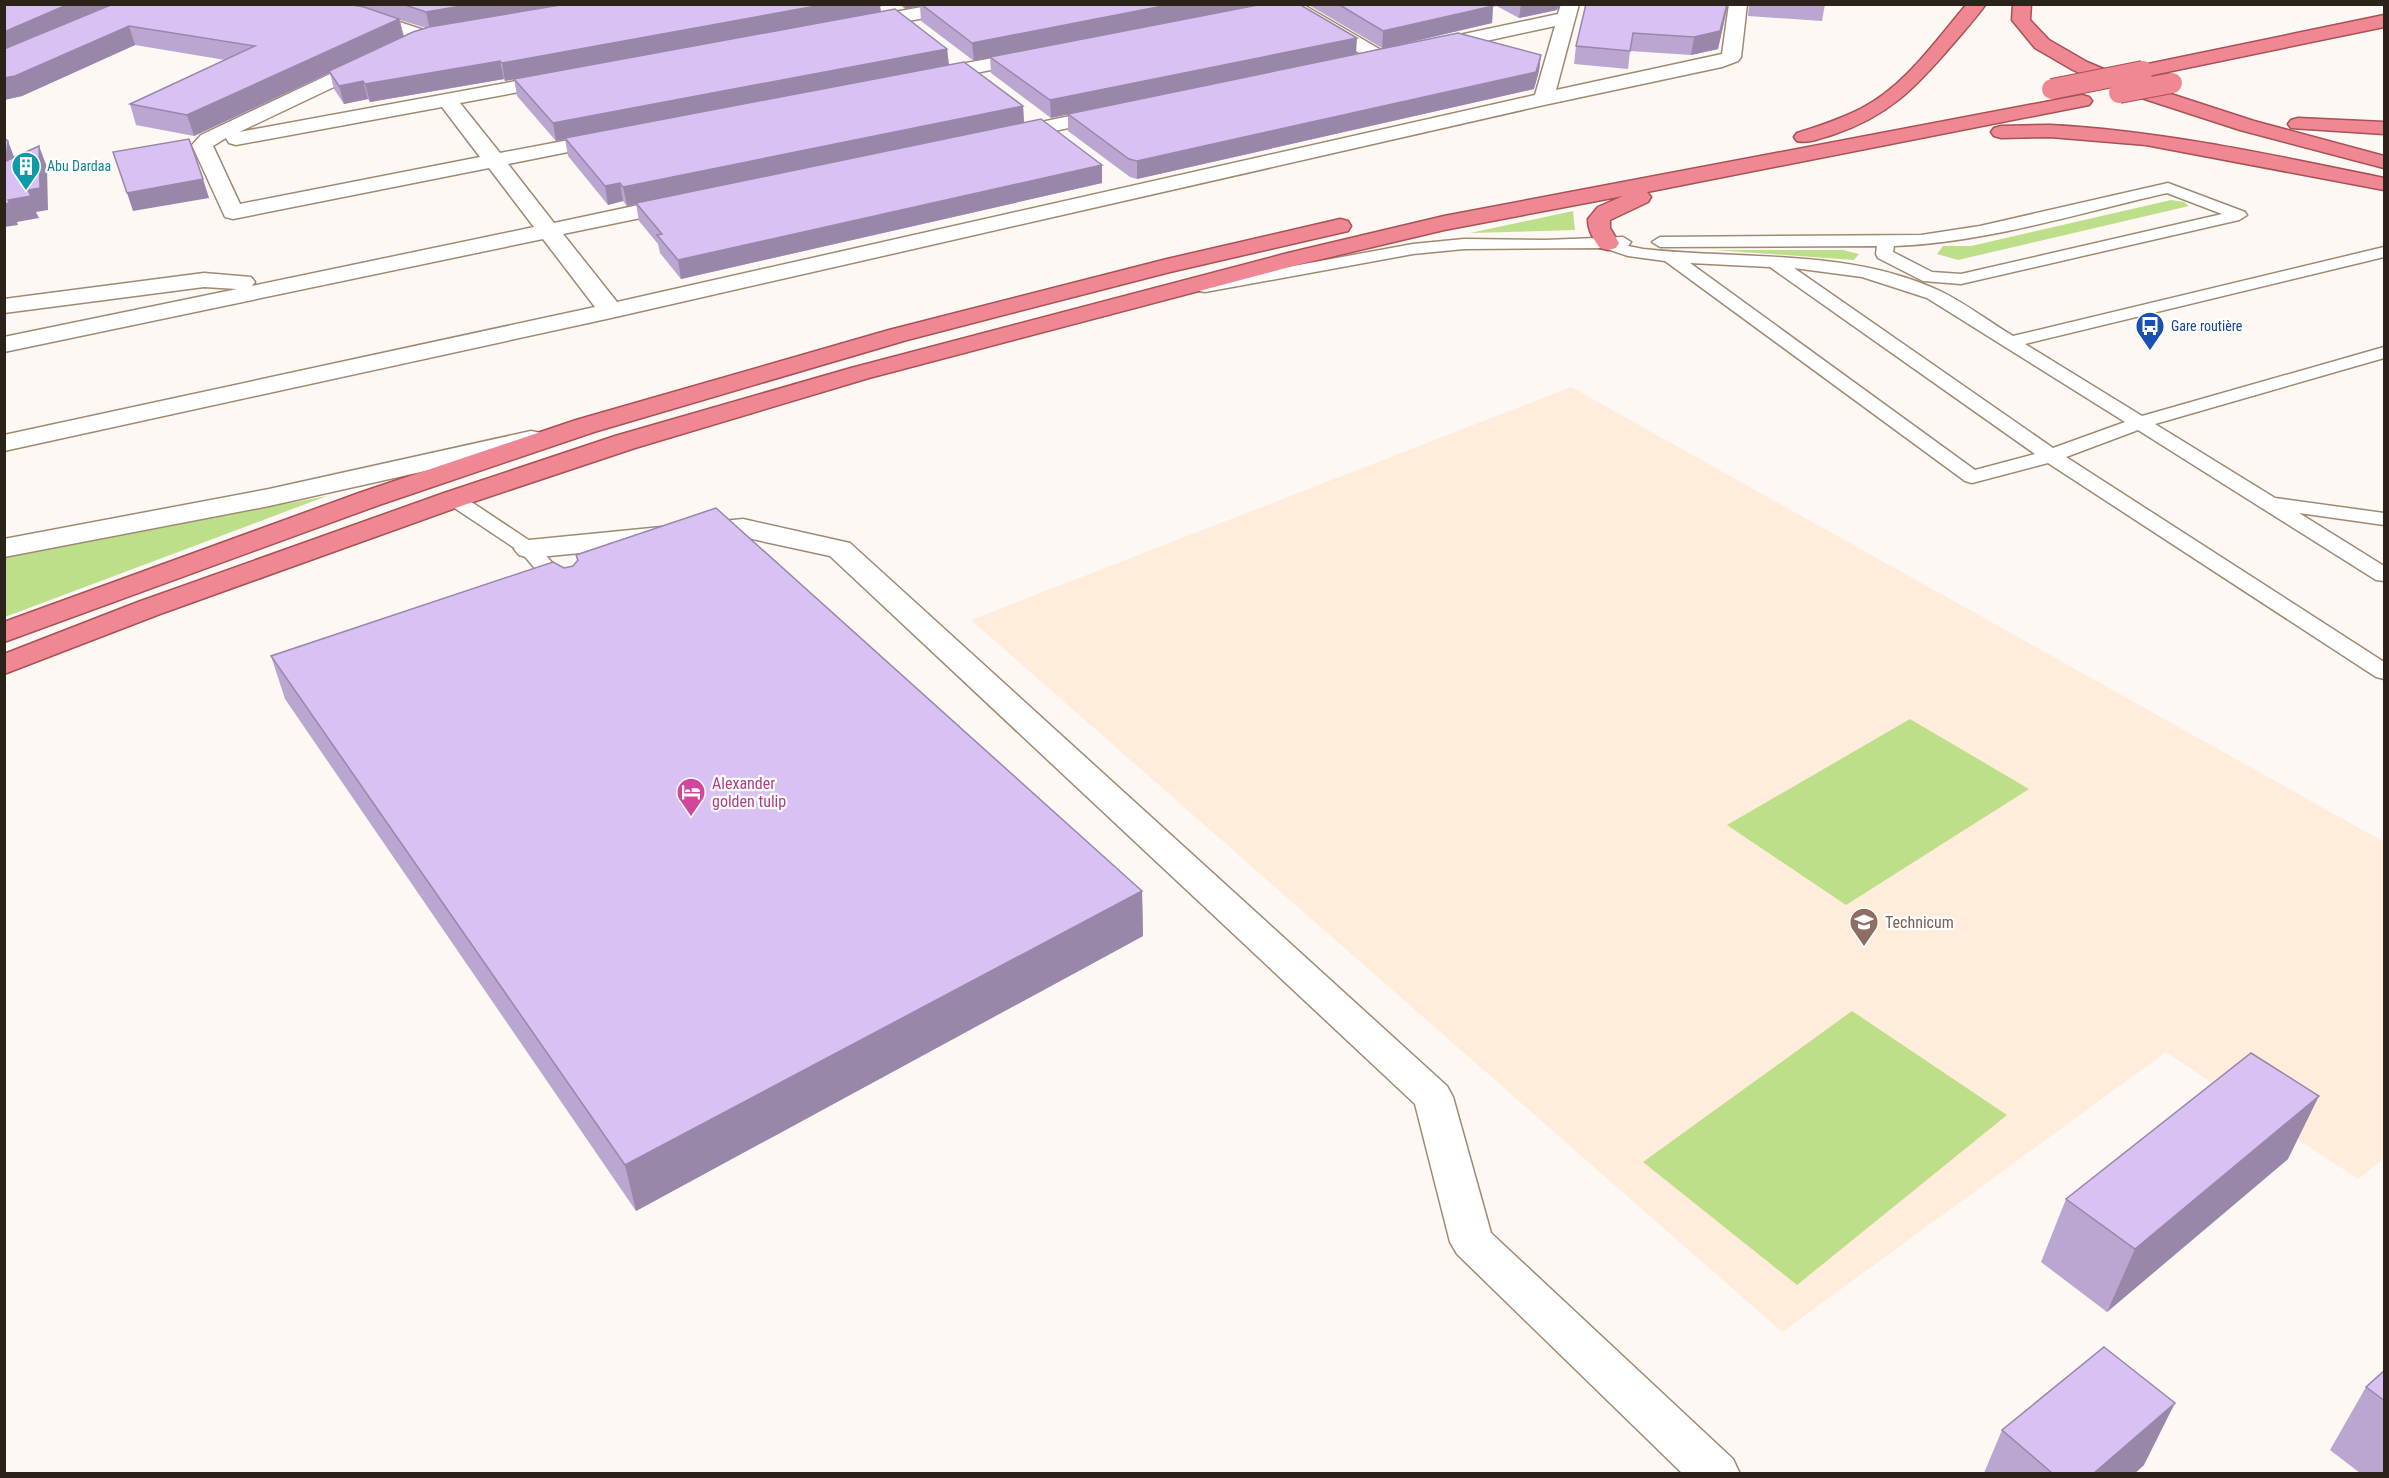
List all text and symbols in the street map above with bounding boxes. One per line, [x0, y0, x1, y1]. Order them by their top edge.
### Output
building icon: Abu Dardaa [10, 150, 42, 192]
place label: Abu Dardaa [47, 158, 111, 174]
bus stop icon: Gare routière [2134, 310, 2166, 352]
place label: Gare routière [2171, 318, 2243, 334]
place label: Alexander golden tulip [712, 774, 786, 811]
hotel icon: Alexander golden tulip [675, 776, 707, 818]
school or university icon: Technicum [1848, 906, 1880, 948]
place label: Technicum [1885, 913, 1954, 932]

